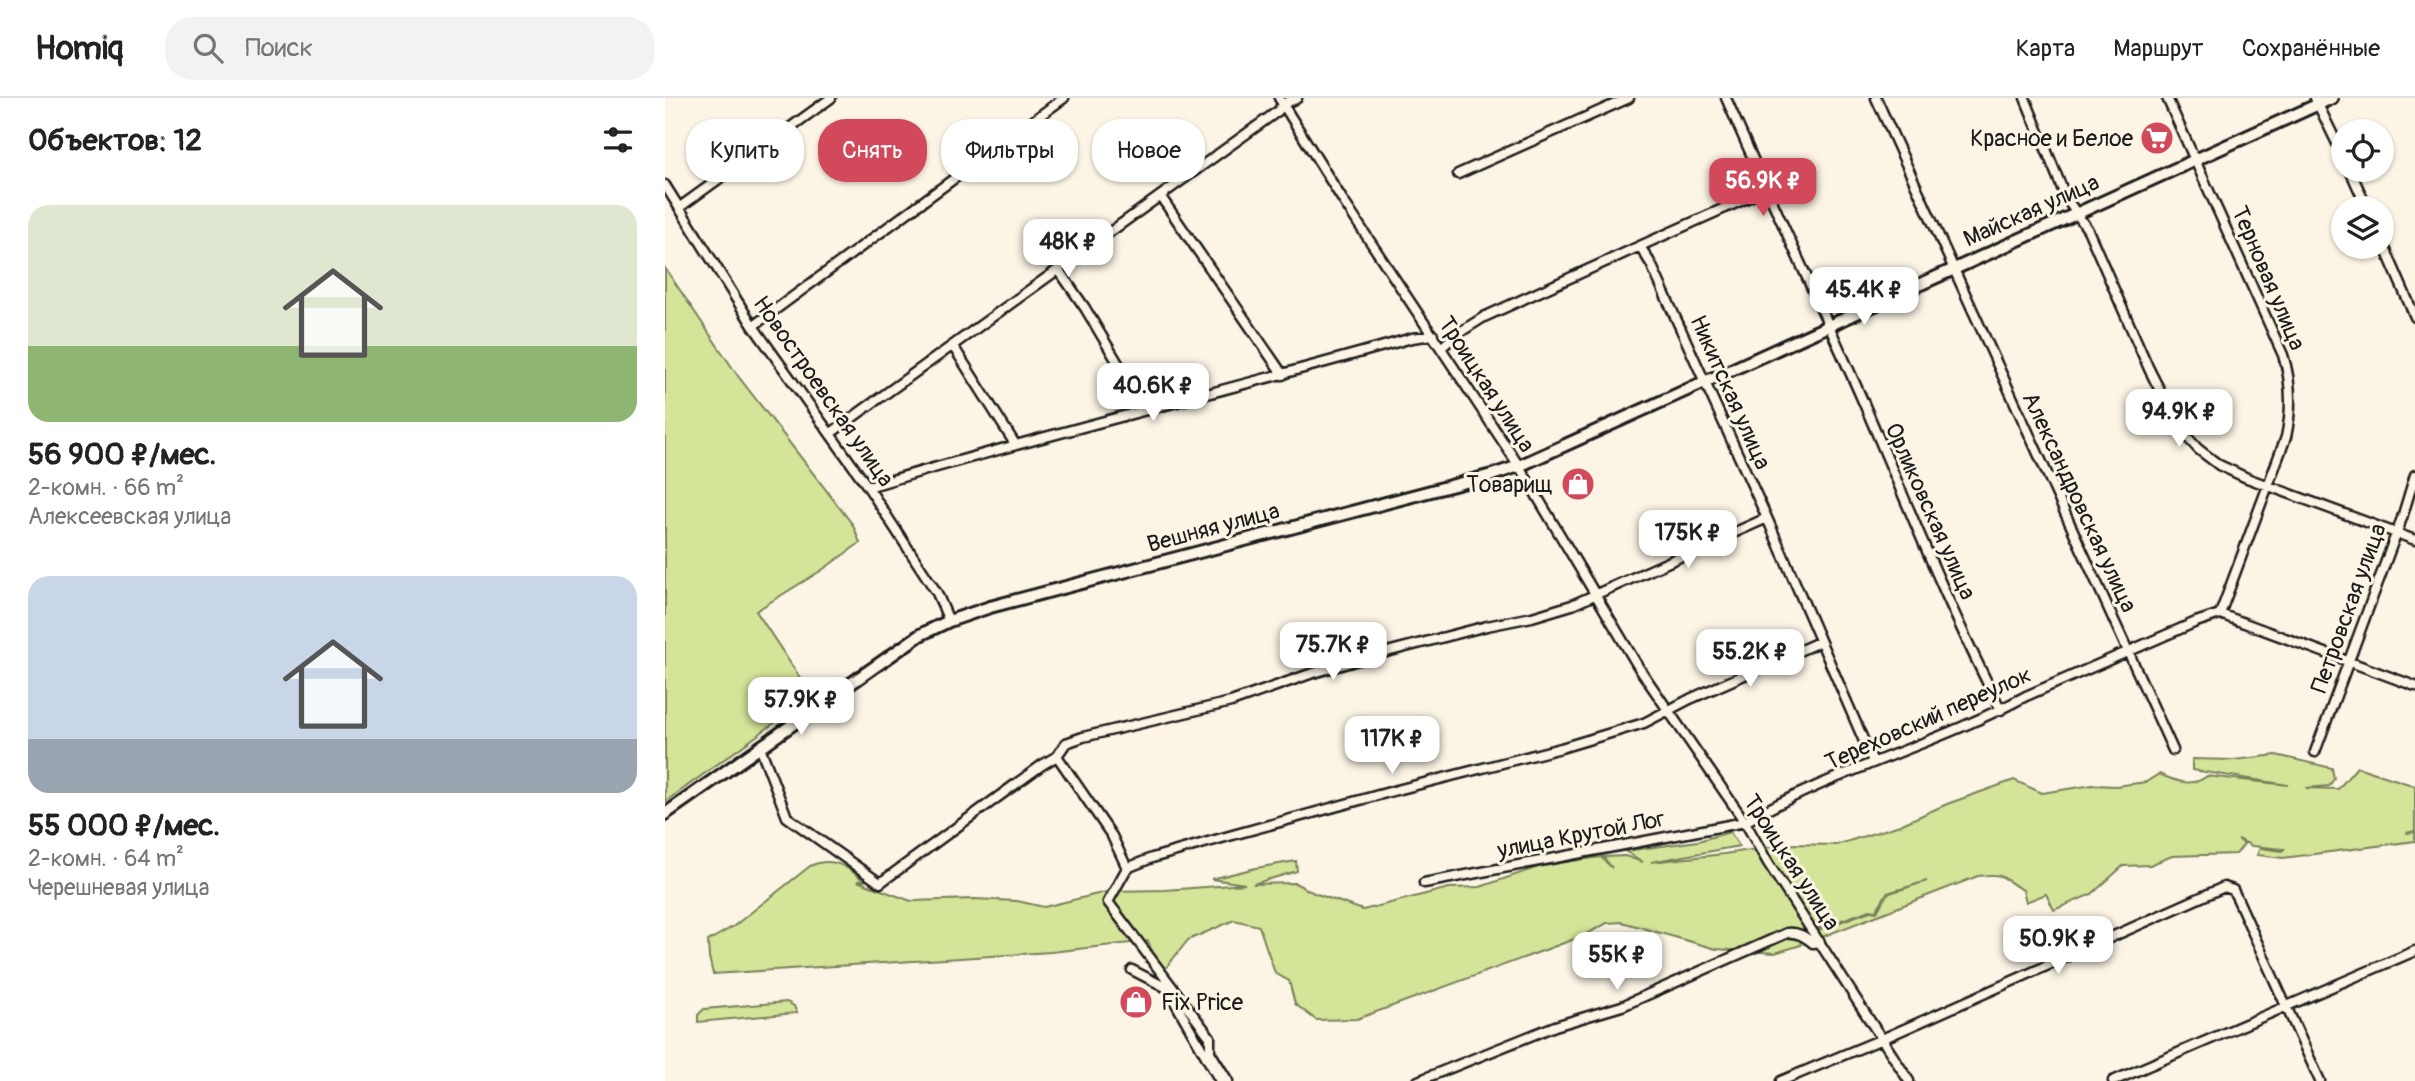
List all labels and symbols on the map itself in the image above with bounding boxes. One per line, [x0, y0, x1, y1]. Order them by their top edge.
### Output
supermarket icon: Красное и Белое [2138, 119, 2176, 157]
place label: Красное и Белое [1970, 124, 2134, 153]
pin: 56.9K ₽ [1698, 158, 1828, 218]
street label: Майская улица [1959, 168, 2104, 253]
street label: Терновая улица [2225, 202, 2312, 355]
pin: 48K ₽ [1019, 220, 1117, 279]
pin: 45.4K ₽ [1799, 268, 1929, 327]
street label: Новостроевская улица [747, 290, 900, 492]
street label: Троицкая улица [1432, 311, 1541, 458]
street label: Никитская улица [1684, 311, 1777, 474]
pin: 40.6K ₽ [1088, 364, 1218, 423]
street label: Александровская улица [2016, 387, 2143, 617]
pin: 94.9K ₽ [2114, 390, 2244, 449]
street label: Орликовская улица [1879, 418, 1983, 604]
shop icon: Товарищ [1559, 465, 1597, 503]
place label: Товарищ [1466, 470, 1553, 499]
street label: Вешняя улица [1144, 496, 1283, 559]
pin: 175K ₽ [1631, 510, 1745, 570]
street label: Петровская улица [2304, 519, 2393, 697]
pin: 75.7K ₽ [1268, 622, 1398, 682]
pin: 55.2K ₽ [1685, 630, 1815, 689]
street label: Тереховский переулок [1821, 660, 2036, 777]
pin: 57.9K ₽ [736, 678, 866, 737]
pin: 117K ₽ [1335, 716, 1449, 776]
street label: Троицкая улица [1737, 789, 1846, 936]
street label: улица Крутой Лог [1494, 804, 1667, 865]
pin: 50.9K ₽ [1993, 916, 2123, 976]
pin: 55K ₽ [1568, 932, 1666, 992]
shop icon: Fix Price [1117, 983, 1155, 1021]
place label: Fix Price [1161, 988, 1244, 1017]

